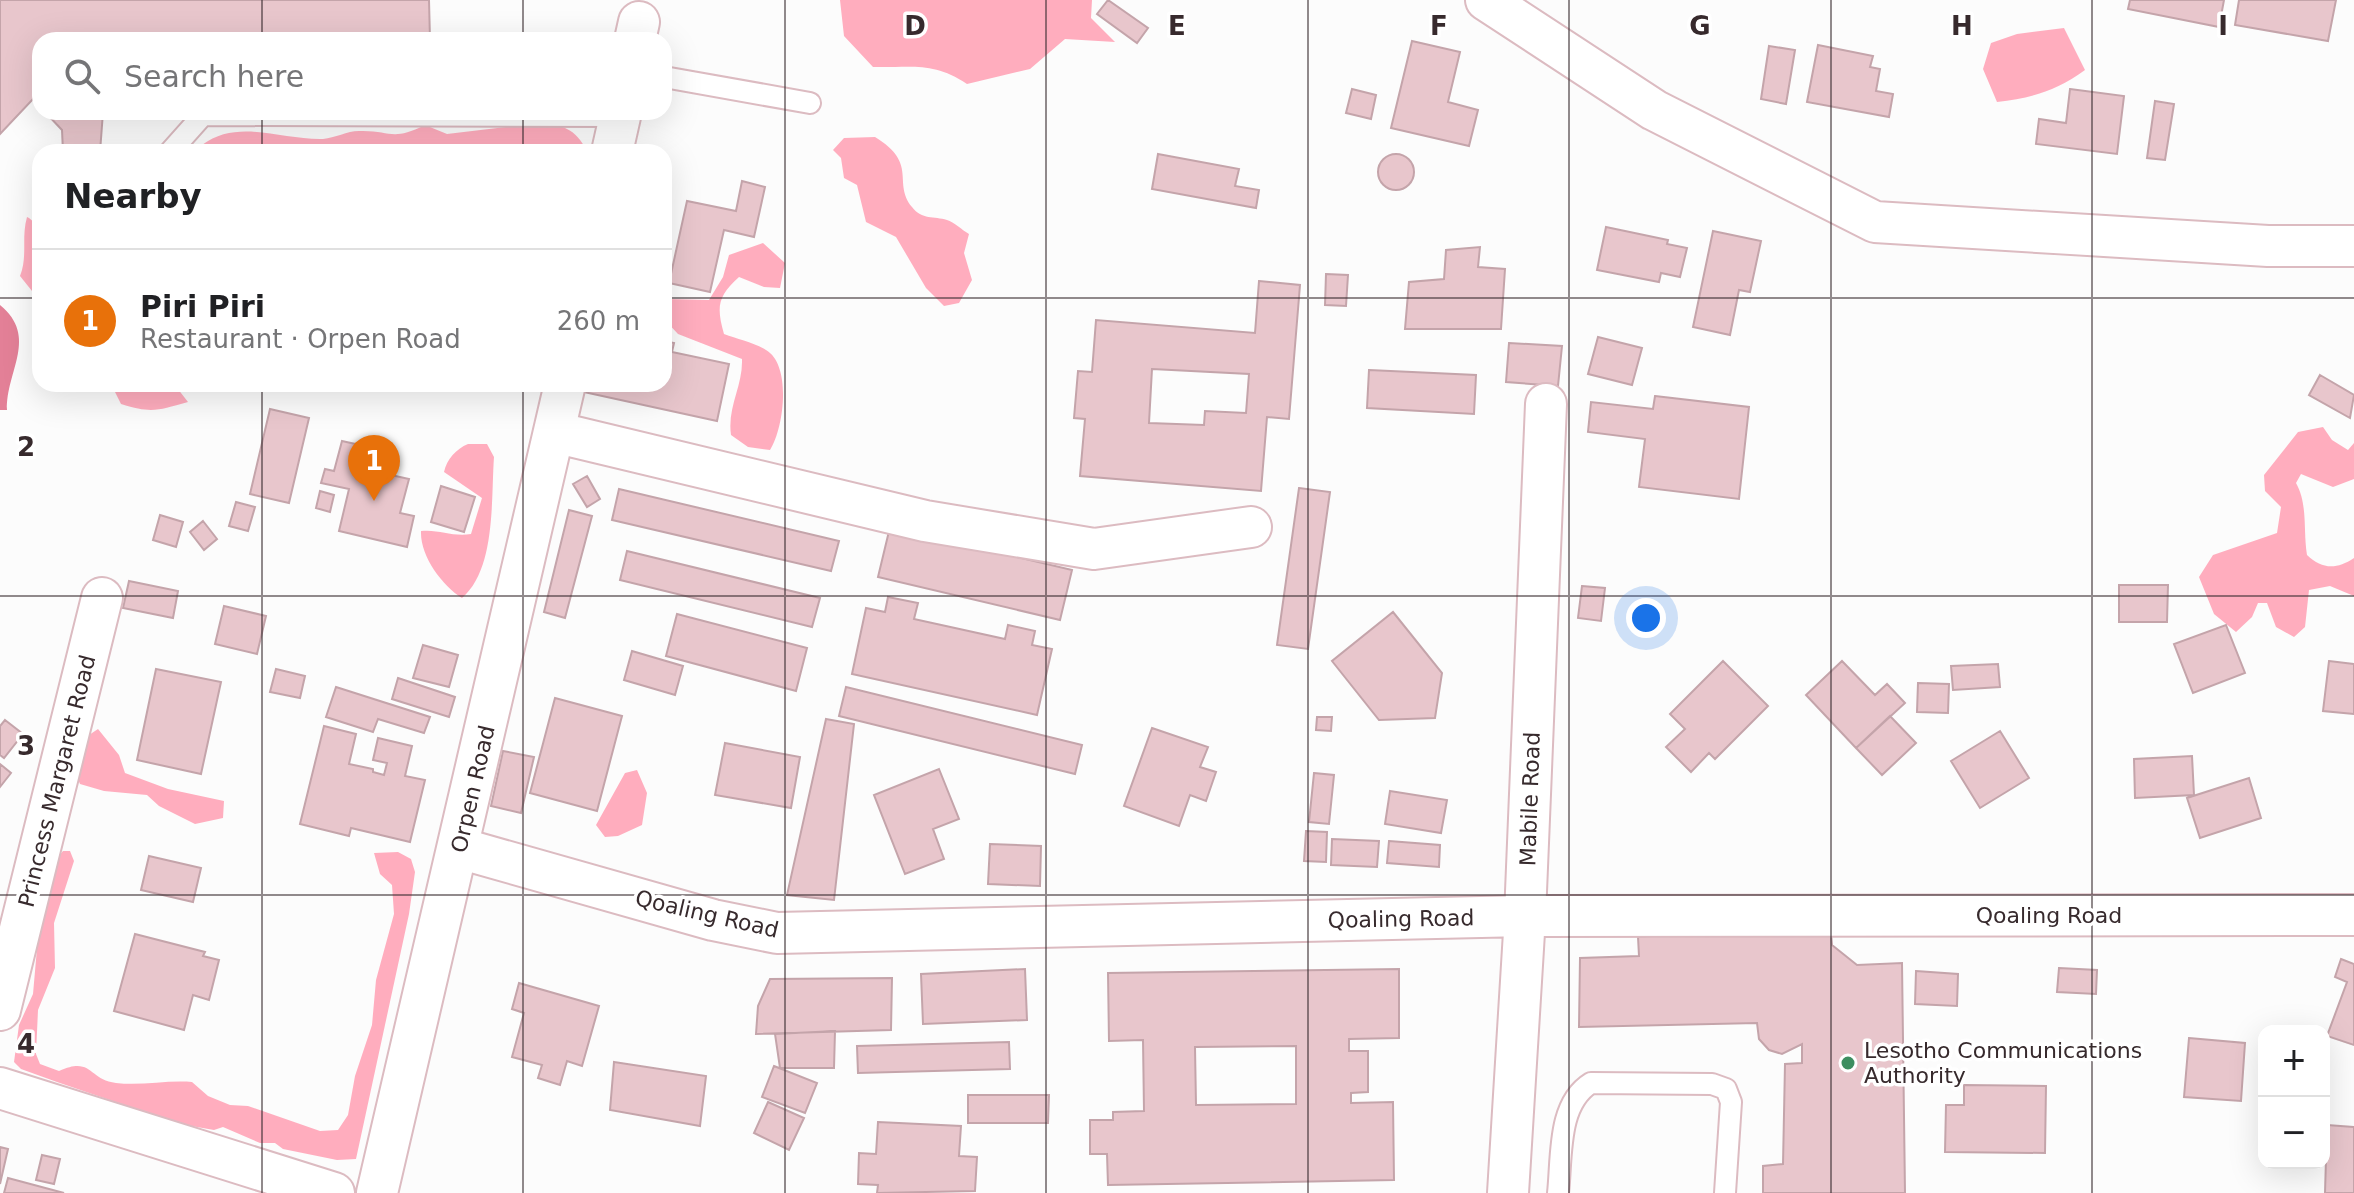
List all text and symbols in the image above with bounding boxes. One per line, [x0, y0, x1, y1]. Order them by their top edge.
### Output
text: D [904, 11, 926, 41]
text: E [1168, 11, 1186, 41]
text: F [1430, 11, 1448, 41]
text: G [1689, 11, 1711, 41]
text: H [1951, 11, 1973, 41]
text: I [2218, 11, 2228, 41]
search box [32, 32, 672, 120]
icon: search [60, 54, 104, 98]
text: Search here [124, 59, 304, 94]
text: Nearby [64, 176, 202, 216]
text: Piri Piri [140, 289, 265, 324]
text: 1 [81, 306, 99, 336]
text: 260 m [557, 306, 640, 336]
text: Restaurant · Orpen Road [140, 324, 461, 354]
text: 2 [17, 432, 35, 462]
pin: 1 [348, 435, 400, 501]
your location [1626, 598, 1666, 638]
street label: Princess Margaret Road [14, 652, 100, 910]
street label: Orpen Road [446, 723, 500, 855]
text: 3 [17, 731, 35, 761]
street label: Mabile Road [1515, 731, 1545, 867]
street label: Qoaling Road [633, 885, 781, 943]
street label: Qoaling Road [1976, 903, 2122, 928]
street label: Qoaling Road [1327, 905, 1475, 933]
map controls [2258, 1025, 2330, 1169]
button: + [2258, 1025, 2330, 1097]
text: 4 [17, 1029, 35, 1059]
place label: Lesotho Communications Authority [1864, 1038, 2142, 1088]
marker: Lesotho Communications Authority [1839, 1054, 1857, 1072]
button: − [2258, 1097, 2330, 1169]

